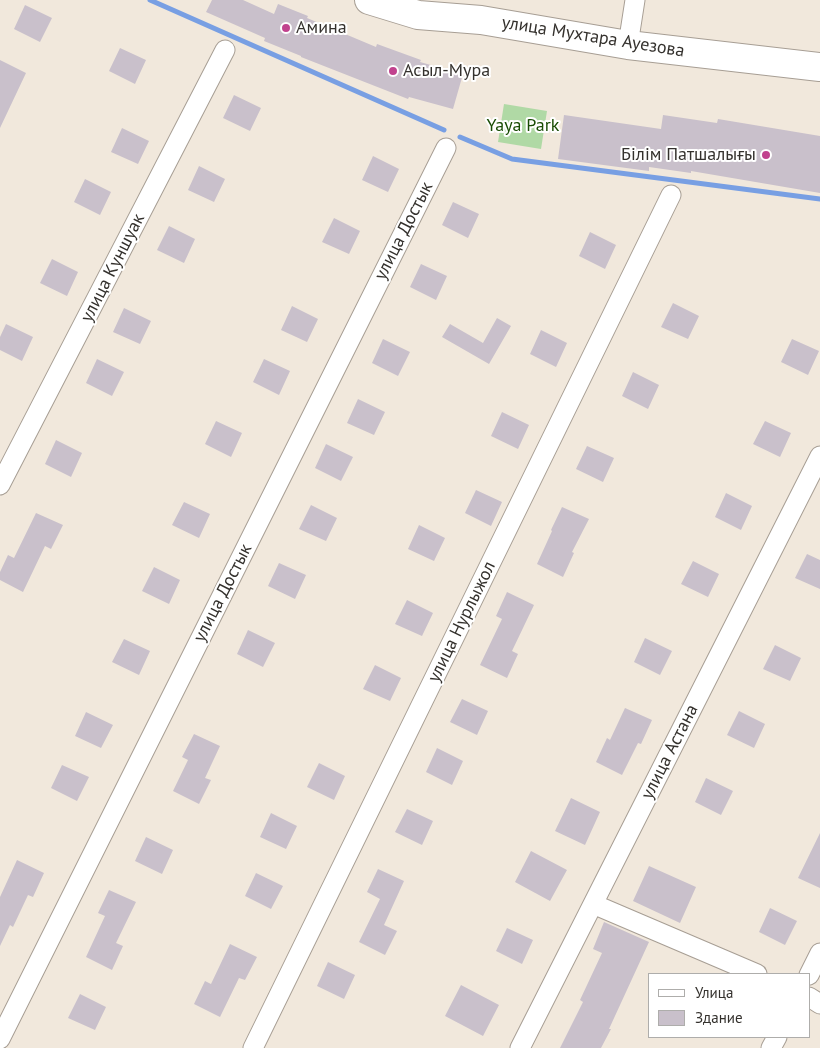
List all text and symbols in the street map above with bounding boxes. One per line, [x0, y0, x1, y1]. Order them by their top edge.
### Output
street label: улица Мухтара Ауезова [500, 12, 686, 62]
place label: Амина [296, 17, 347, 39]
marker: Амина [280, 22, 292, 34]
place label: Асыл-Мура [403, 60, 490, 82]
marker: Асыл-Мура [387, 65, 399, 77]
park label: Yaya Park [487, 115, 559, 137]
place label: Білім Патшалығы [621, 144, 756, 166]
marker: Білім Патшалығы [760, 149, 772, 161]
street label: улица Достык [370, 178, 438, 284]
street label: улица Куншуак [76, 210, 150, 326]
street label: улица Достык [189, 540, 257, 646]
street label: улица Нурлыжол [423, 558, 501, 686]
street label: улица Астана [637, 701, 703, 803]
legend [648, 973, 810, 1038]
text: Улица [695, 983, 733, 1002]
text: Здание [695, 1008, 743, 1027]

